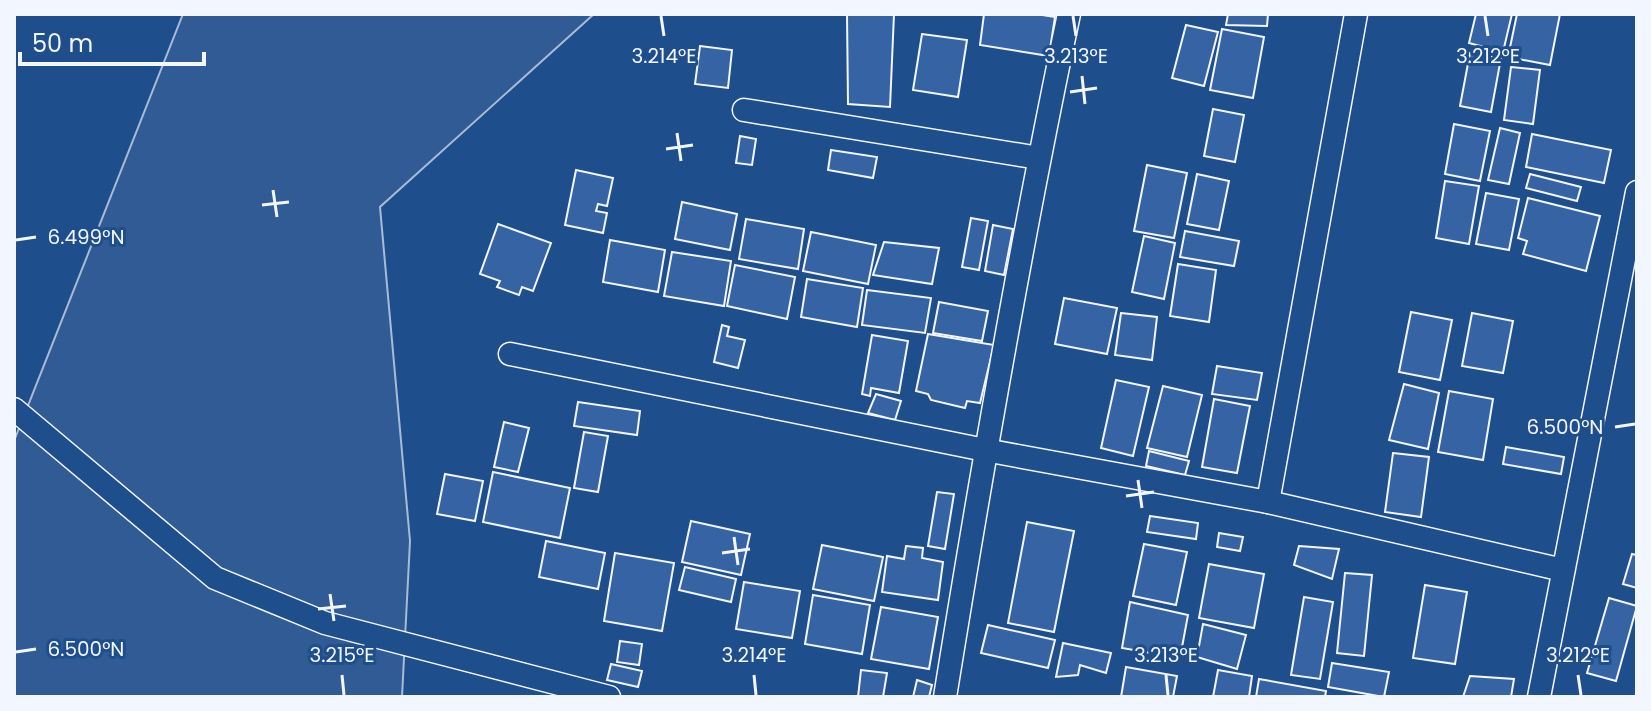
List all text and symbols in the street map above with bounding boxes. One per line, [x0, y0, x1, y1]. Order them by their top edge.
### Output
scale bar [20, 16, 204, 66]
text: 50 m [32, 27, 93, 60]
text: 3.214°E [632, 42, 696, 70]
text: 3.213°E [1044, 42, 1108, 70]
text: 3.212°E [1456, 42, 1520, 70]
text: 6.499°N [48, 223, 124, 251]
text: 6.500°N [1527, 413, 1603, 441]
text: 6.500°N [48, 635, 124, 663]
text: 3.215°E [310, 641, 374, 669]
text: 3.214°E [722, 641, 786, 669]
text: 3.213°E [1134, 641, 1198, 669]
text: 3.212°E [1546, 641, 1610, 669]

